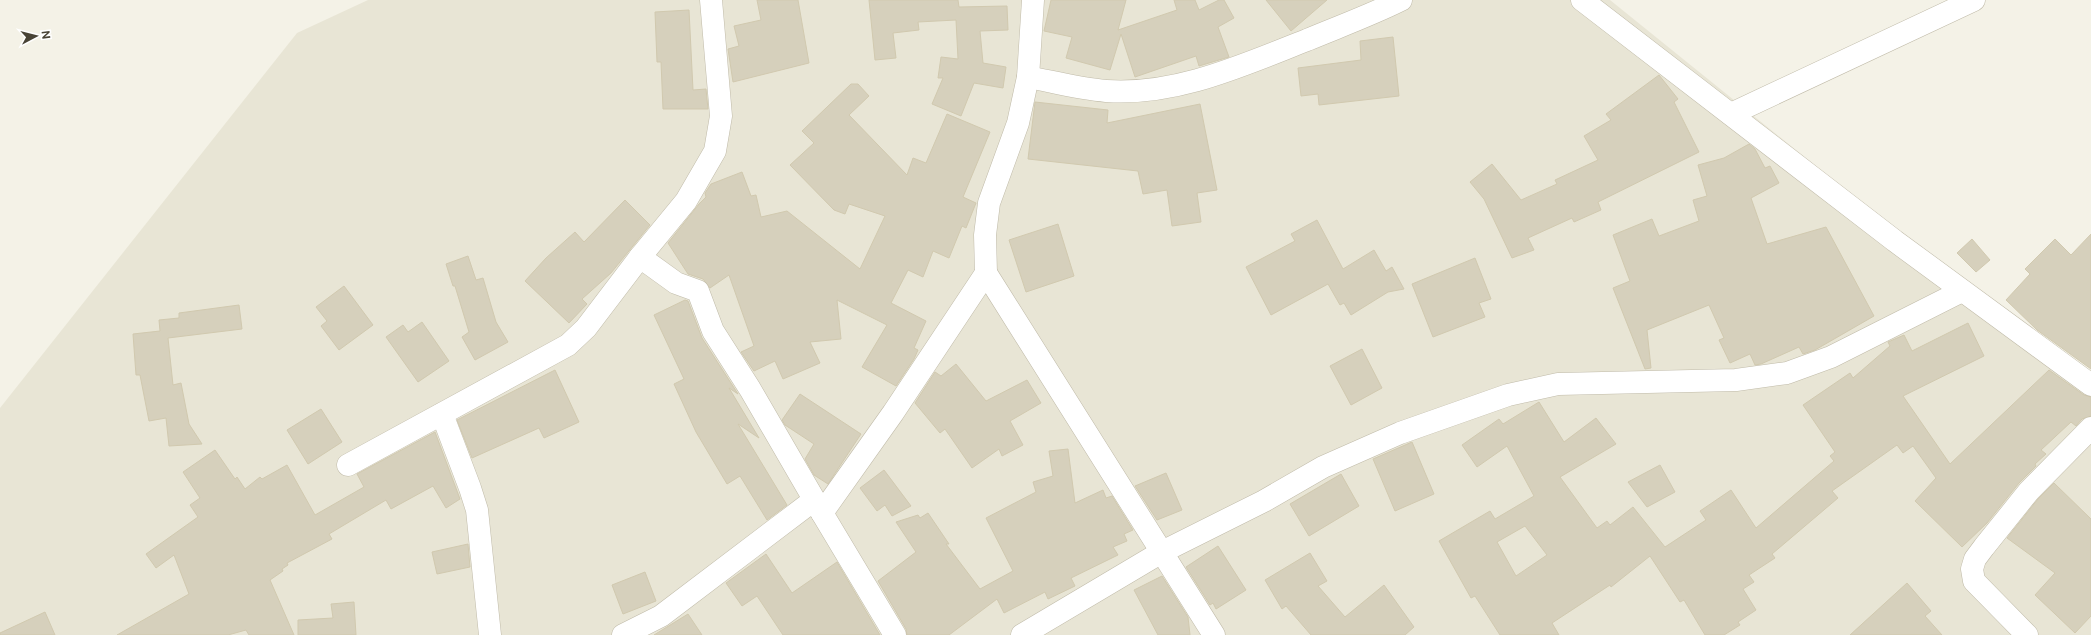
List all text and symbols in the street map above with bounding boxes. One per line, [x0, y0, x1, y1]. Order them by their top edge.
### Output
north arrow [16, 16, 56, 56]
text: N [39, 30, 52, 40]

